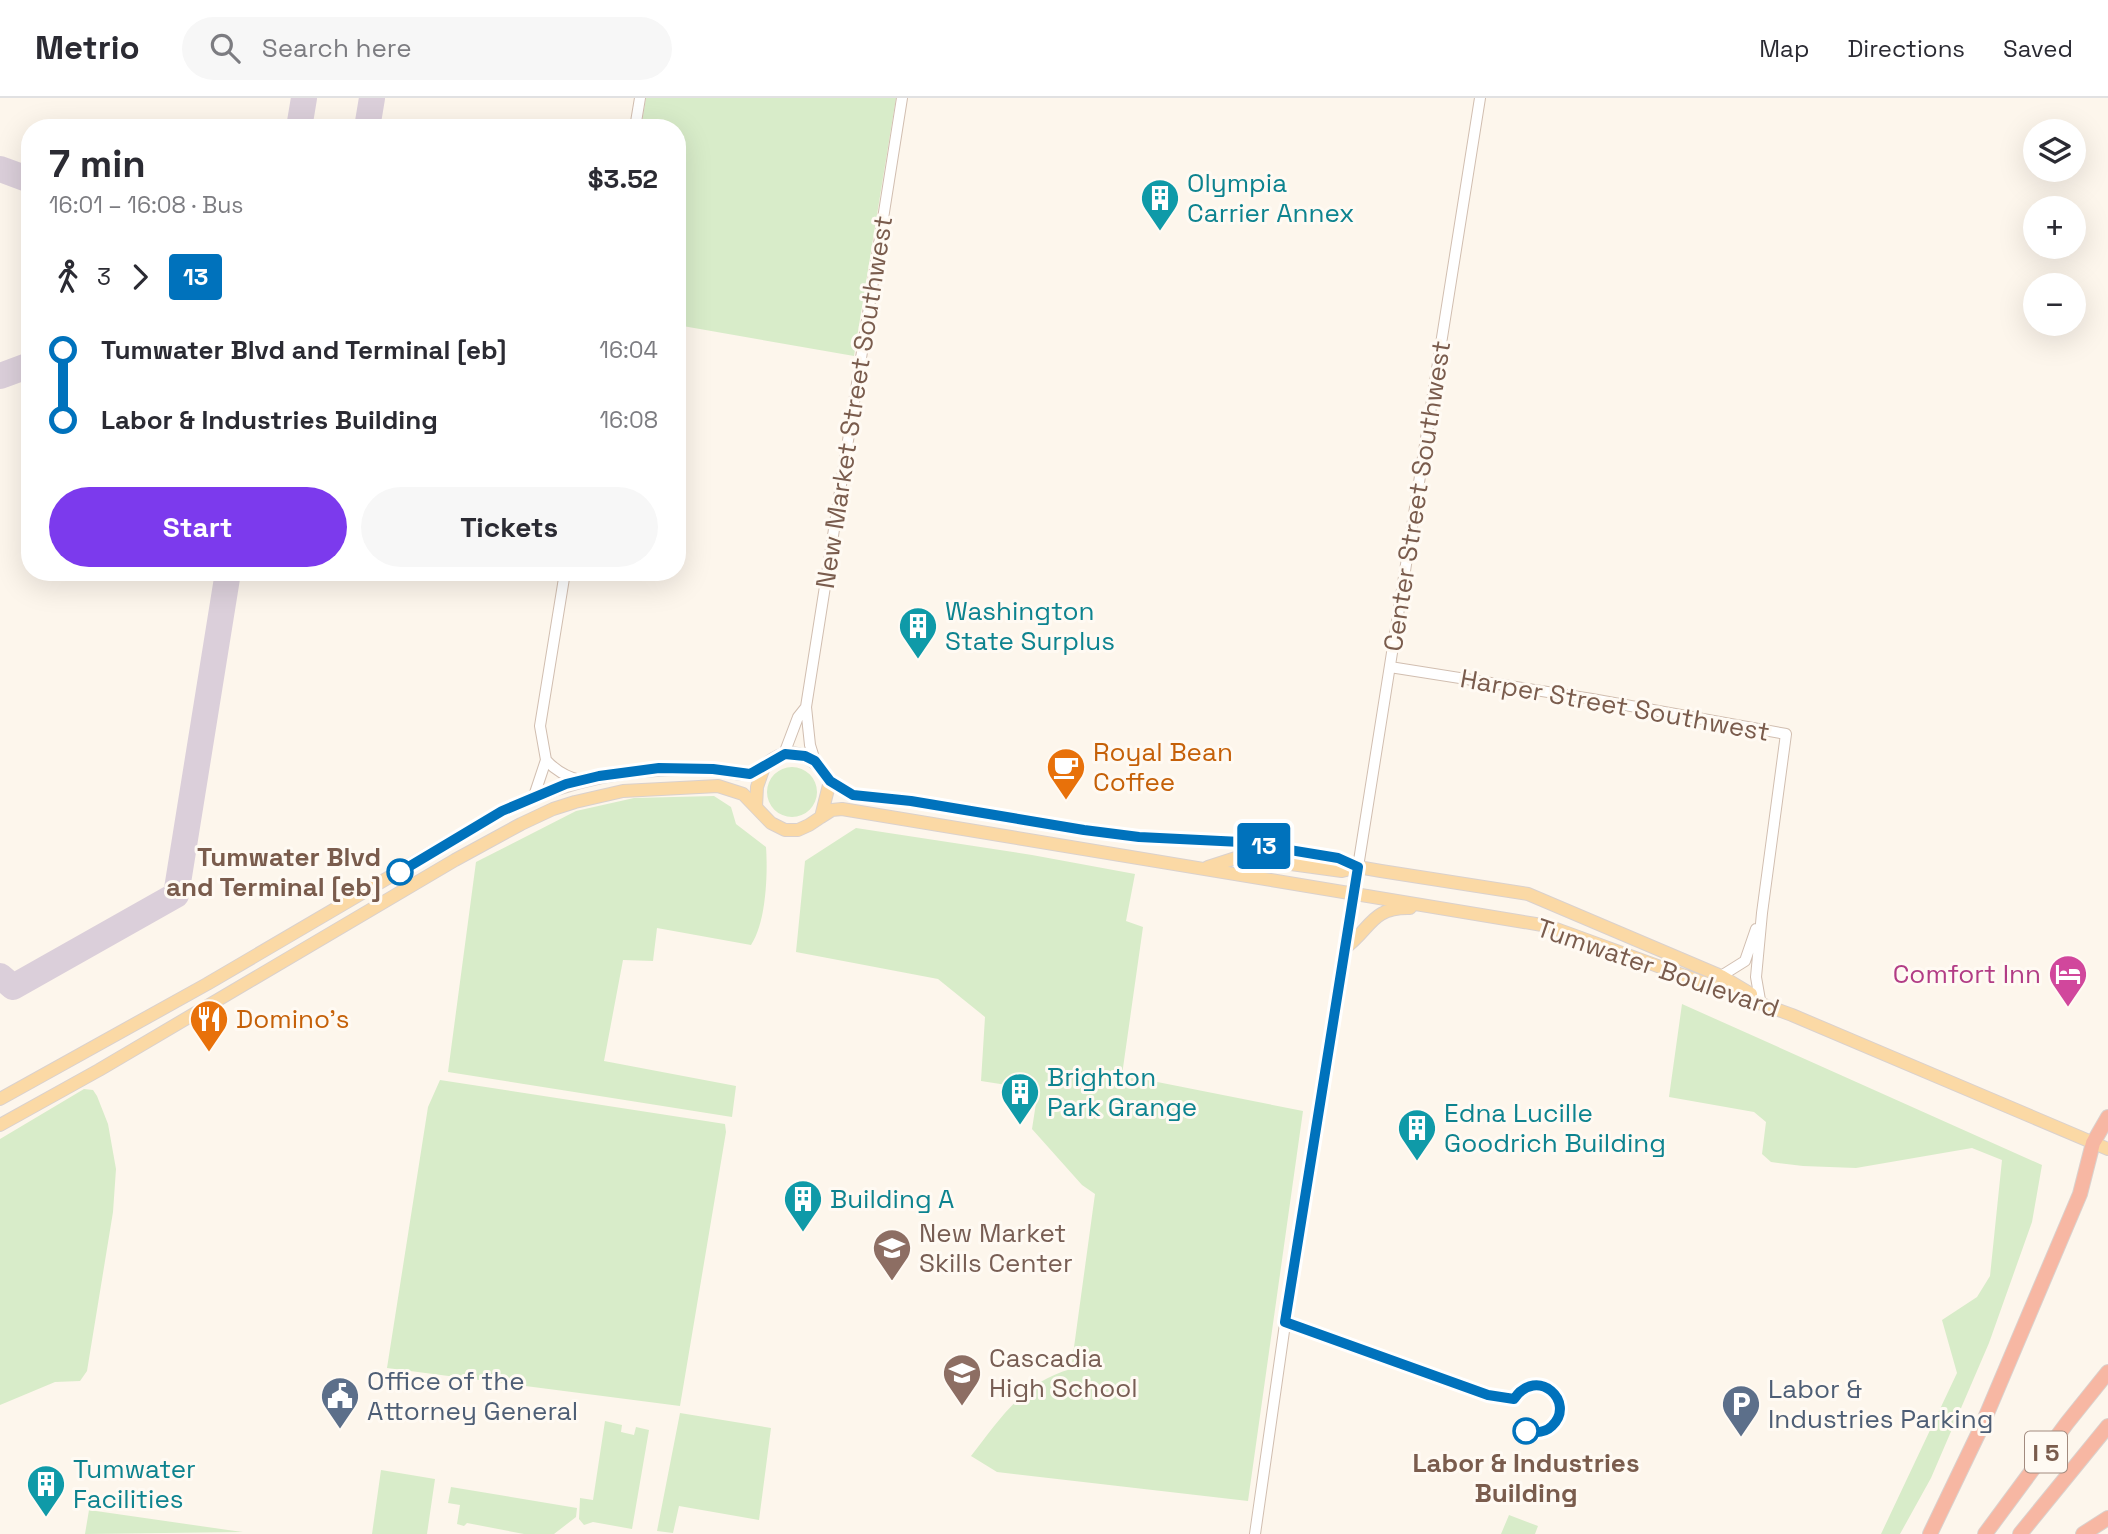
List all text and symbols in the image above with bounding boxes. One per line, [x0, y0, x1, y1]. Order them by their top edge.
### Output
search box [182, 17, 672, 80]
text: Metrio [35, 27, 140, 69]
icon: search [206, 29, 244, 67]
text: Search here [262, 31, 412, 65]
text: Map [1759, 33, 1809, 64]
text: Directions [1847, 33, 1965, 64]
text: Saved [2003, 33, 2073, 64]
map controls [2023, 119, 2086, 336]
button: layers [2023, 119, 2086, 182]
text: 7 min [49, 140, 146, 188]
text: $3.52 [588, 162, 658, 196]
place label: Olympia Carrier Annex [1187, 166, 1354, 230]
building icon: Olympia Carrier Annex [1139, 177, 1181, 232]
text: 16:01 – 16:08 · Bus [49, 190, 243, 220]
button: + [2023, 196, 2086, 259]
street label: New Market Street Southwest [808, 213, 900, 591]
icon: walk [49, 258, 87, 296]
icon: forward [121, 258, 159, 296]
text: 13 [183, 261, 208, 292]
text: 3 [97, 262, 111, 292]
button: − [2023, 273, 2086, 336]
text: Tumwater Blvd and Terminal [eb] [101, 333, 507, 367]
text: 16:04 [599, 335, 658, 365]
street label: Center Street Southwest [1376, 338, 1458, 654]
text: Labor & Industries Building [101, 403, 438, 437]
text: 16:08 [599, 405, 658, 435]
button: Start [49, 487, 347, 567]
button: Tickets [361, 487, 658, 567]
place label: Washington State Surplus [945, 594, 1115, 658]
building icon: Washington State Surplus [897, 605, 939, 660]
street label: Harper Street Southwest [1458, 661, 1772, 749]
place label: Royal Bean Coffee [1093, 735, 1233, 799]
cafe icon: Royal Bean Coffee [1045, 746, 1087, 801]
line badge: 13 [1232, 823, 1296, 869]
text: 13 [1251, 830, 1277, 861]
place label: Tumwater Blvd and Terminal [eb] [166, 840, 381, 904]
marker: Tumwater Blvd and Terminal [eb] [387, 859, 413, 885]
street label: Tumwater Boulevard [1532, 910, 1784, 1026]
hotel icon: Comfort Inn [2047, 953, 2089, 1008]
place label: Comfort Inn [1893, 957, 2041, 991]
restaurant icon: Domino's [188, 998, 230, 1053]
place label: Domino's [236, 1002, 349, 1036]
place label: Brighton Park Grange [1047, 1060, 1197, 1124]
building icon: Brighton Park Grange [999, 1071, 1041, 1126]
place label: Edna Lucille Goodrich Building [1444, 1096, 1666, 1160]
building icon: Edna Lucille Goodrich Building [1396, 1107, 1438, 1162]
building icon: Building A [782, 1178, 824, 1233]
place label: Building A [830, 1182, 954, 1216]
place label: New Market Skills Center [919, 1216, 1073, 1280]
school or university icon: New Market Skills Center [871, 1227, 913, 1282]
place label: Cascadia High School [989, 1341, 1138, 1405]
school or university icon: Cascadia High School [941, 1352, 983, 1407]
place label: Office of the Attorney General [367, 1364, 578, 1428]
place label: Labor & Industries Parking [1768, 1372, 1993, 1436]
public building icon: Office of the Attorney General [319, 1375, 361, 1430]
parking icon: Labor & Industries Parking [1720, 1383, 1762, 1438]
marker: Labor & Industries Building [1513, 1418, 1539, 1444]
road number: I 5 [2025, 1432, 2067, 1472]
place label: Labor & Industries Building [1412, 1446, 1640, 1510]
place label: Tumwater Facilities [73, 1452, 196, 1516]
building icon: Tumwater Facilities [25, 1463, 67, 1518]

